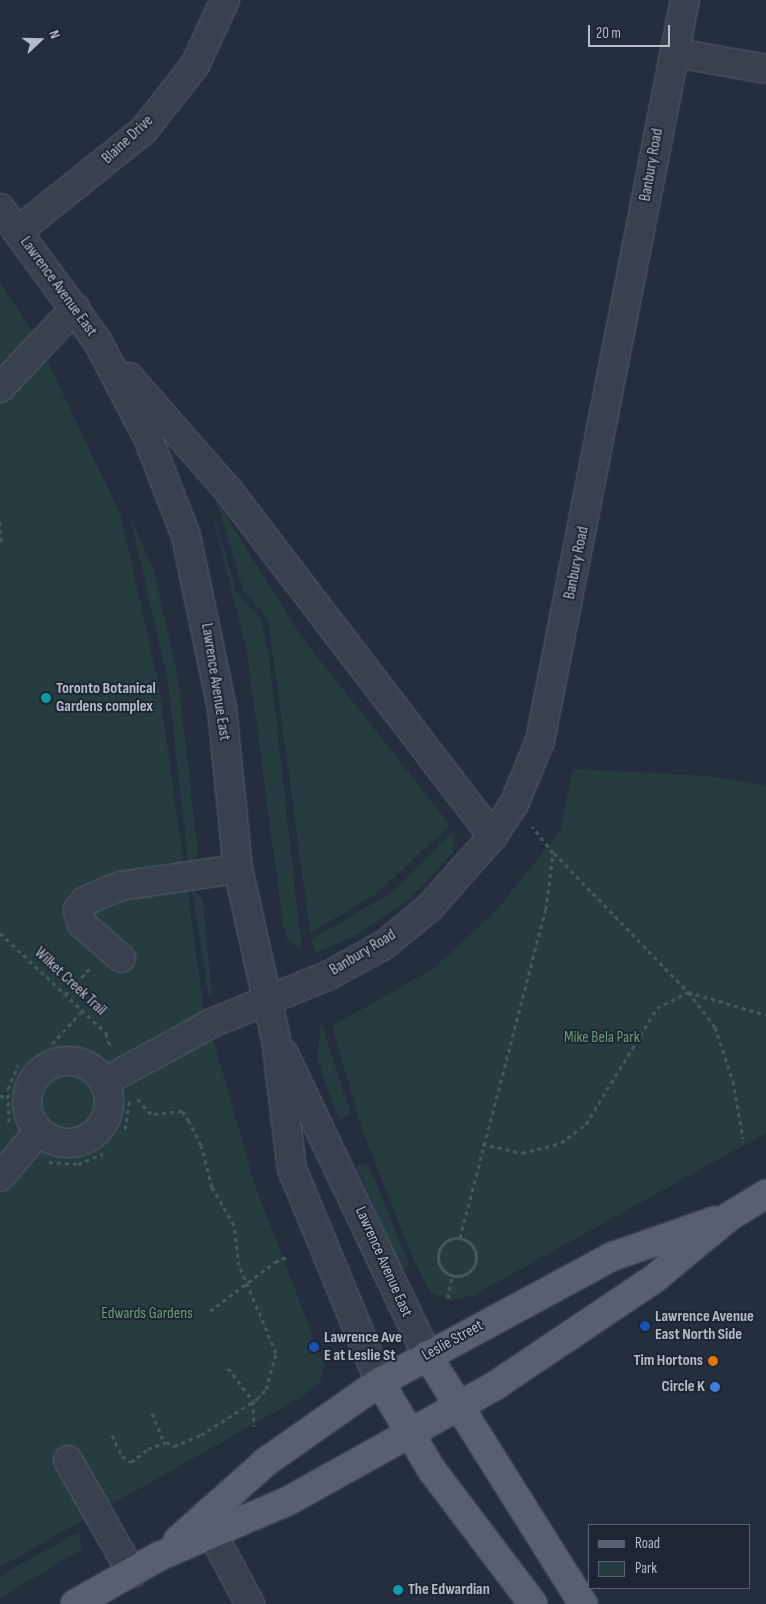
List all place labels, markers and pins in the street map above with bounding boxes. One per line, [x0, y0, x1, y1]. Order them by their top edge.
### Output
place label: Toronto Botanical Gardens complex [56, 679, 156, 717]
marker: Toronto Botanical Gardens complex [40, 692, 52, 704]
place label: Lawrence Avenue East North Side [655, 1307, 754, 1345]
marker: Lawrence Avenue East North Side [639, 1320, 651, 1332]
place label: Lawrence Ave E at Leslie St [324, 1328, 402, 1366]
marker: Lawrence Ave E at Leslie St [308, 1341, 320, 1353]
place label: Tim Hortons [634, 1351, 703, 1371]
marker: Tim Hortons [707, 1355, 719, 1367]
place label: Circle K [662, 1377, 705, 1397]
marker: Circle K [709, 1381, 721, 1393]
place label: The Edwardian [408, 1580, 490, 1600]
marker: The Edwardian [392, 1584, 404, 1596]

